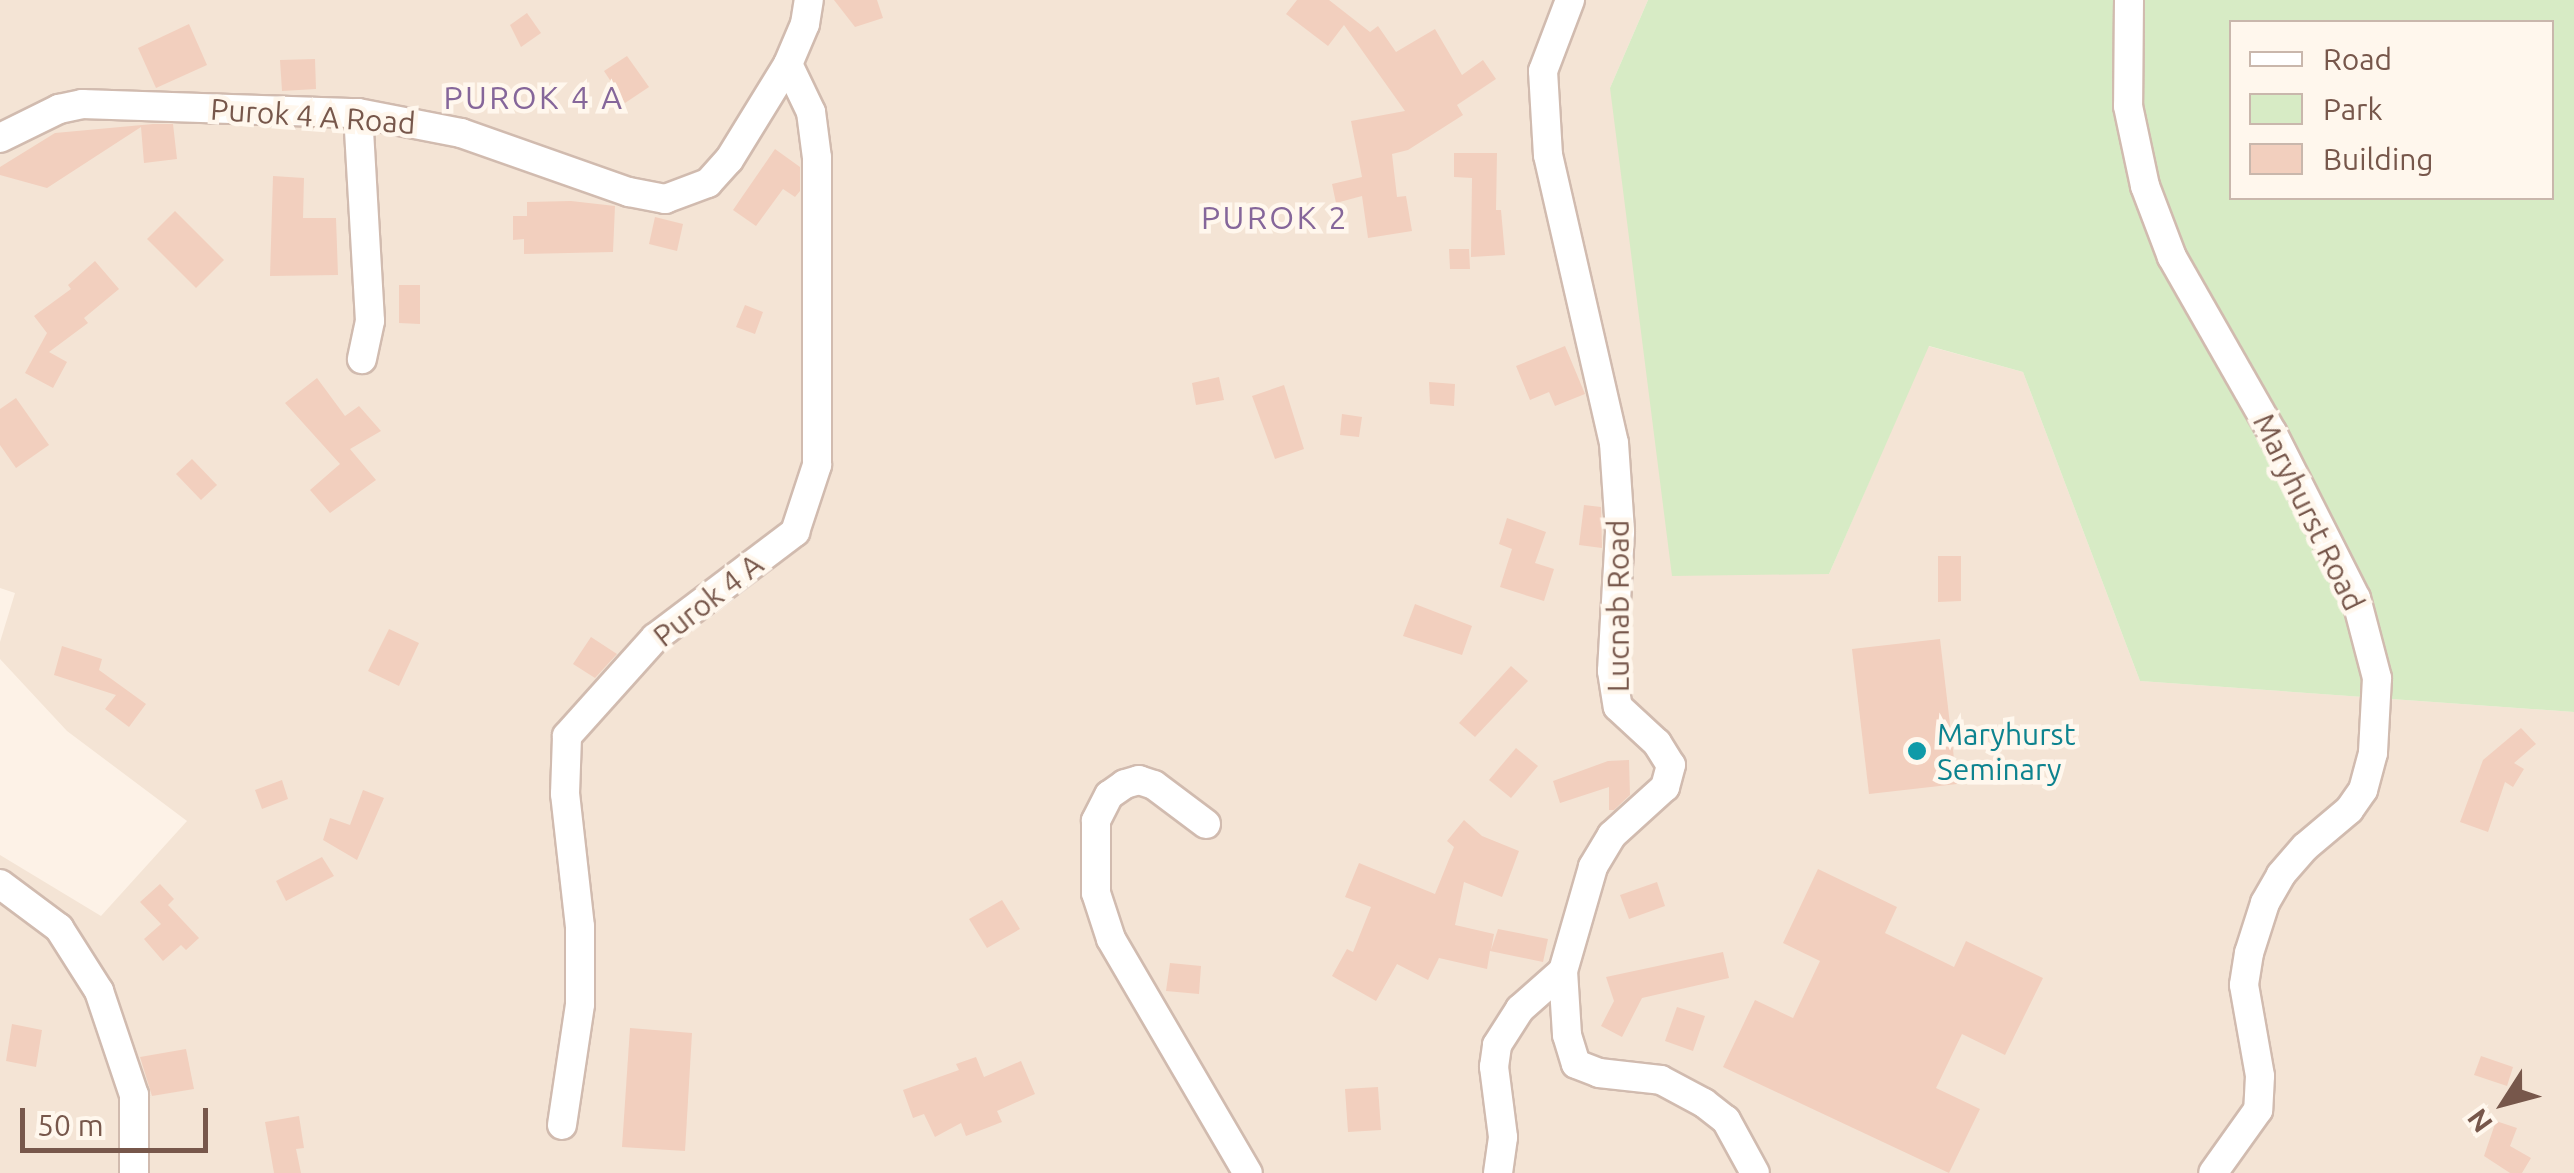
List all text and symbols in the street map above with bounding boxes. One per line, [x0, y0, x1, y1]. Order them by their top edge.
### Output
legend [2229, 20, 2554, 200]
text: Road [2323, 42, 2392, 76]
district label: PUROK 4 A [443, 78, 625, 116]
street label: Purok 4 A Road [209, 91, 417, 141]
text: Park [2323, 92, 2383, 126]
text: Building [2323, 142, 2434, 176]
district label: PUROK 2 [1201, 198, 1349, 236]
street label: Maryhurst Road [2246, 408, 2372, 616]
street label: Lucnab Road [1600, 520, 1636, 692]
street label: Purok 4 A [646, 546, 770, 654]
place label: Maryhurst Seminary [1937, 716, 2075, 786]
marker: Maryhurst Seminary [1906, 740, 1928, 762]
north arrow [2454, 1053, 2554, 1153]
scale bar [25, 1088, 212, 1150]
text: N [2461, 1103, 2498, 1138]
text: 50 m [37, 1108, 104, 1142]

